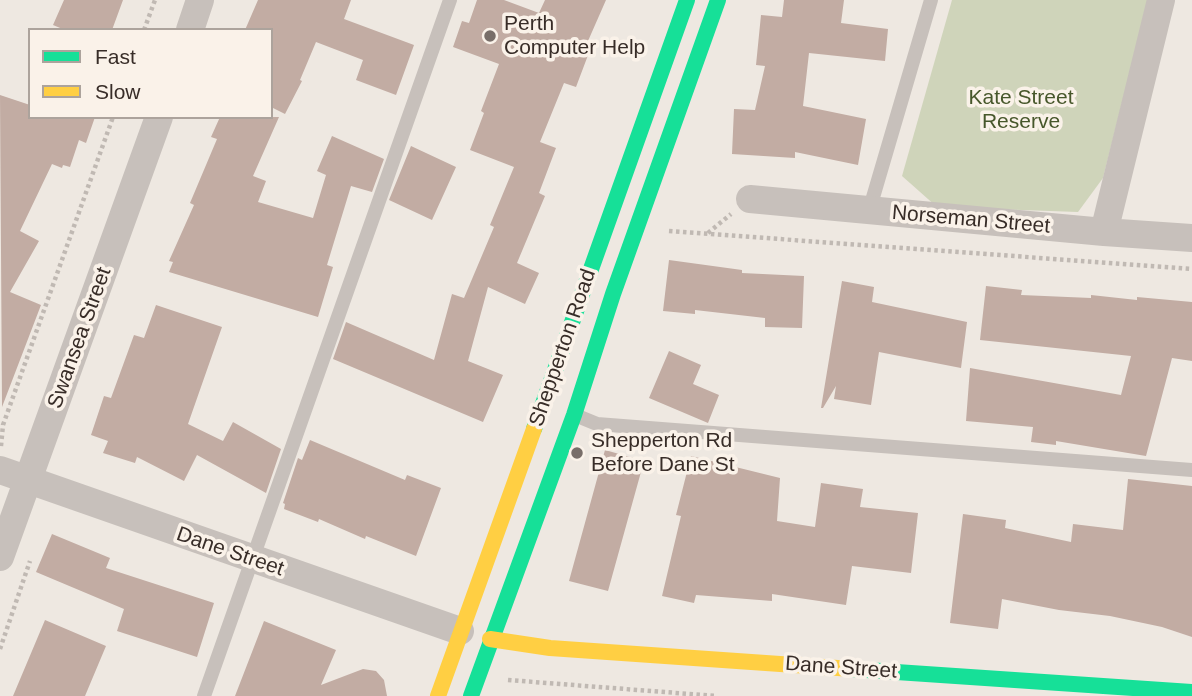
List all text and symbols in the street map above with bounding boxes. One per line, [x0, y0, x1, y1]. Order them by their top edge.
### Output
place label: Perth Computer Help [504, 11, 645, 61]
legend [28, 28, 273, 119]
marker: Perth Computer Help [482, 28, 498, 44]
text: Fast [95, 45, 136, 68]
text: Slow [95, 80, 141, 103]
park label: Kate Street Reserve [968, 85, 1074, 135]
street label: Norseman Street [891, 201, 1051, 239]
street label: Swansea Street [43, 264, 117, 412]
street label: Shepperton Road [524, 266, 602, 430]
place label: Shepperton Rd Before Dane St [591, 428, 735, 478]
marker: Shepperton Rd Before Dane St [569, 445, 585, 461]
street label: Dane Street [173, 522, 287, 582]
street label: Dane Street [784, 652, 898, 684]

